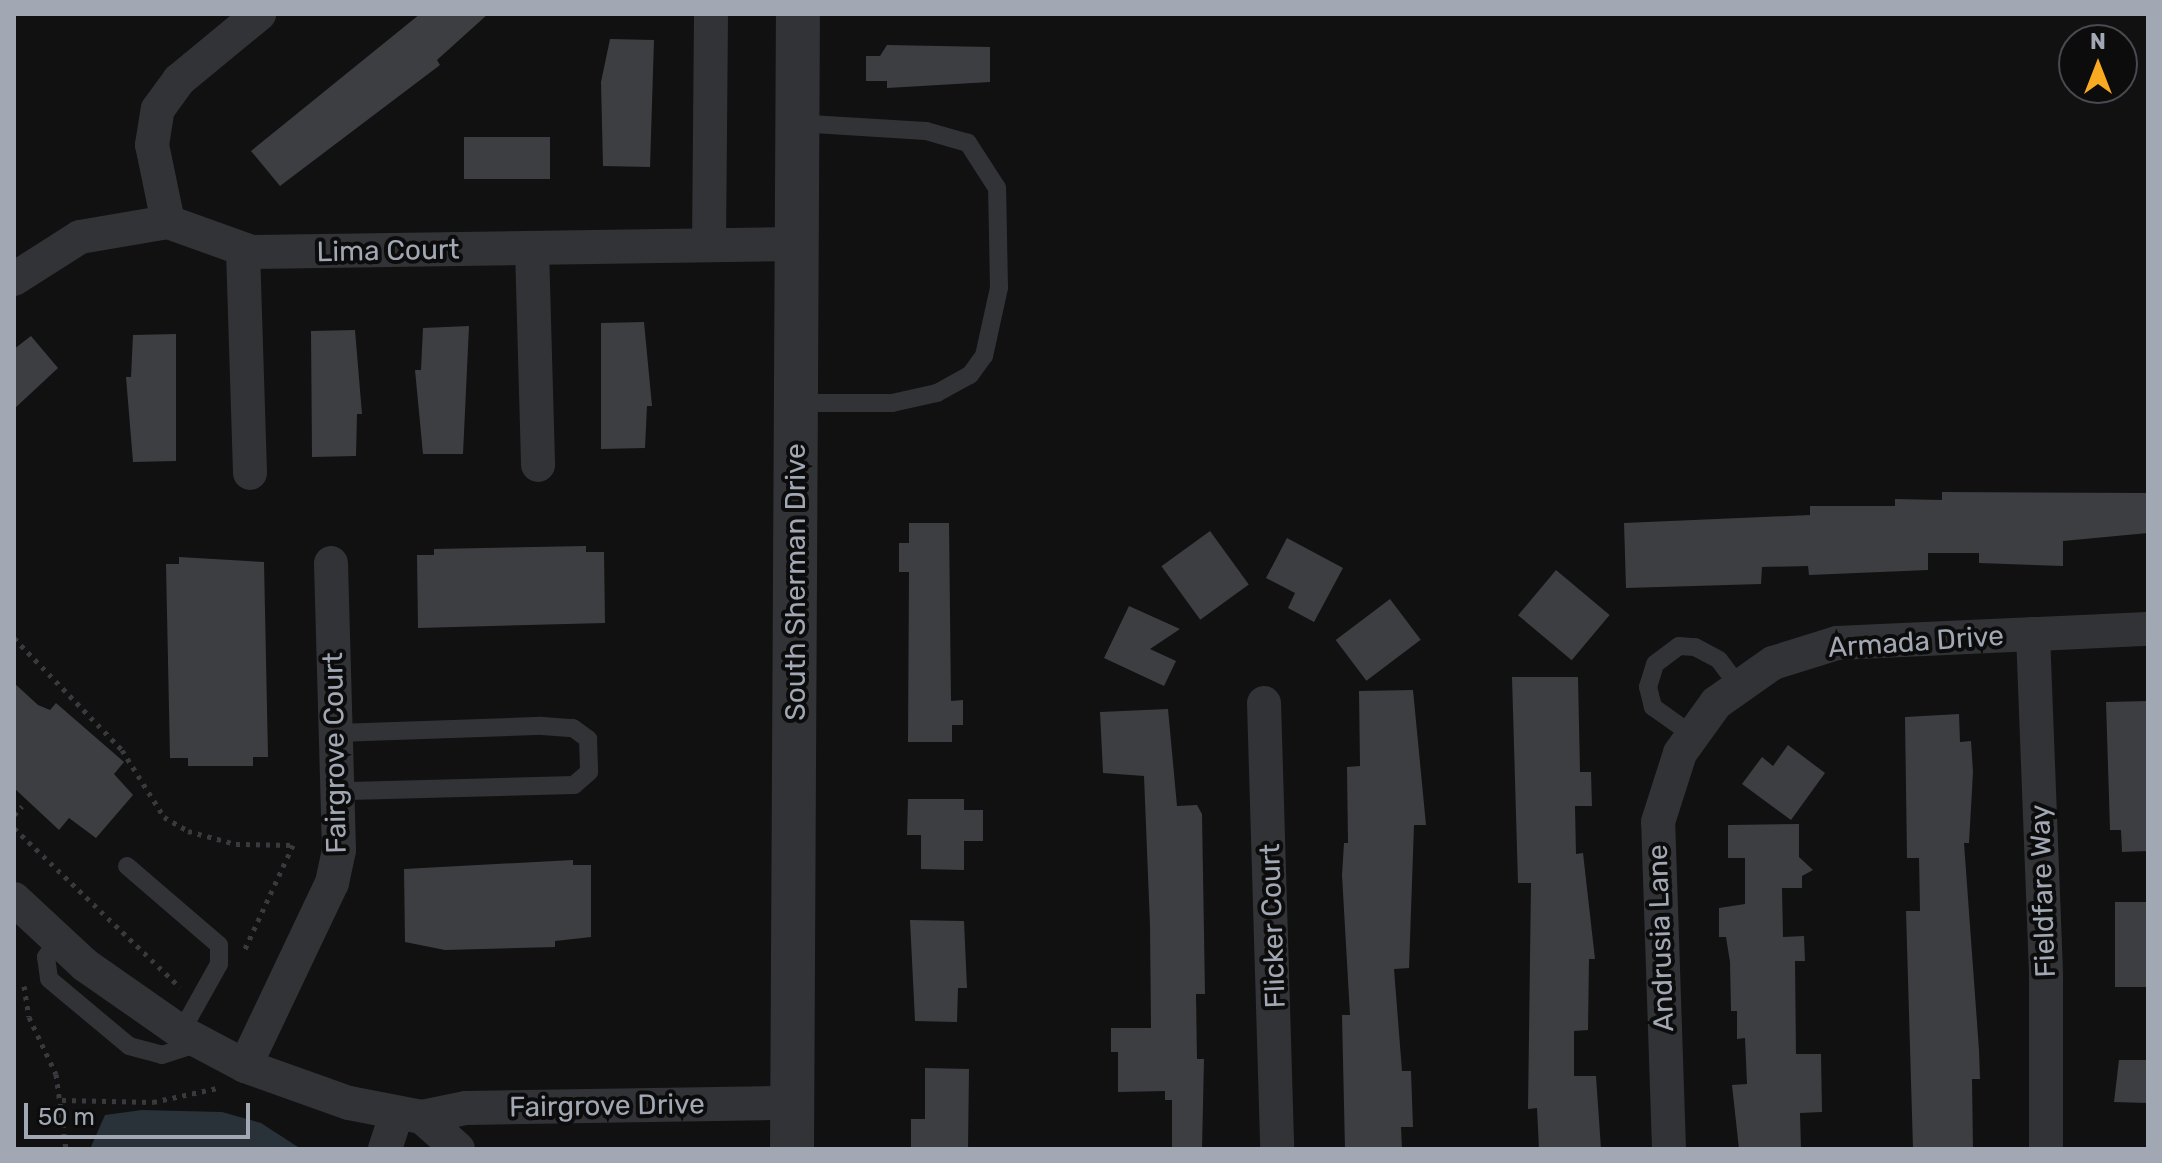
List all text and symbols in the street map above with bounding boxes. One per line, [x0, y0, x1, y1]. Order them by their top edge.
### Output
north arrow [2058, 24, 2138, 104]
text: N [2090, 28, 2106, 55]
street label: Lima Court [316, 233, 460, 269]
street label: South Sherman Drive [779, 443, 813, 721]
street label: Armada Drive [1827, 619, 2005, 665]
street label: Fairgrove Court [316, 652, 354, 854]
street label: Fieldfare Way [2023, 804, 2063, 978]
street label: Flicker Court [1253, 843, 1293, 1009]
street label: Andrusia Lane [1641, 844, 1681, 1032]
scale bar [28, 1087, 254, 1137]
street label: Fairgrove Drive [509, 1087, 705, 1125]
text: 50 m [38, 1103, 95, 1131]

